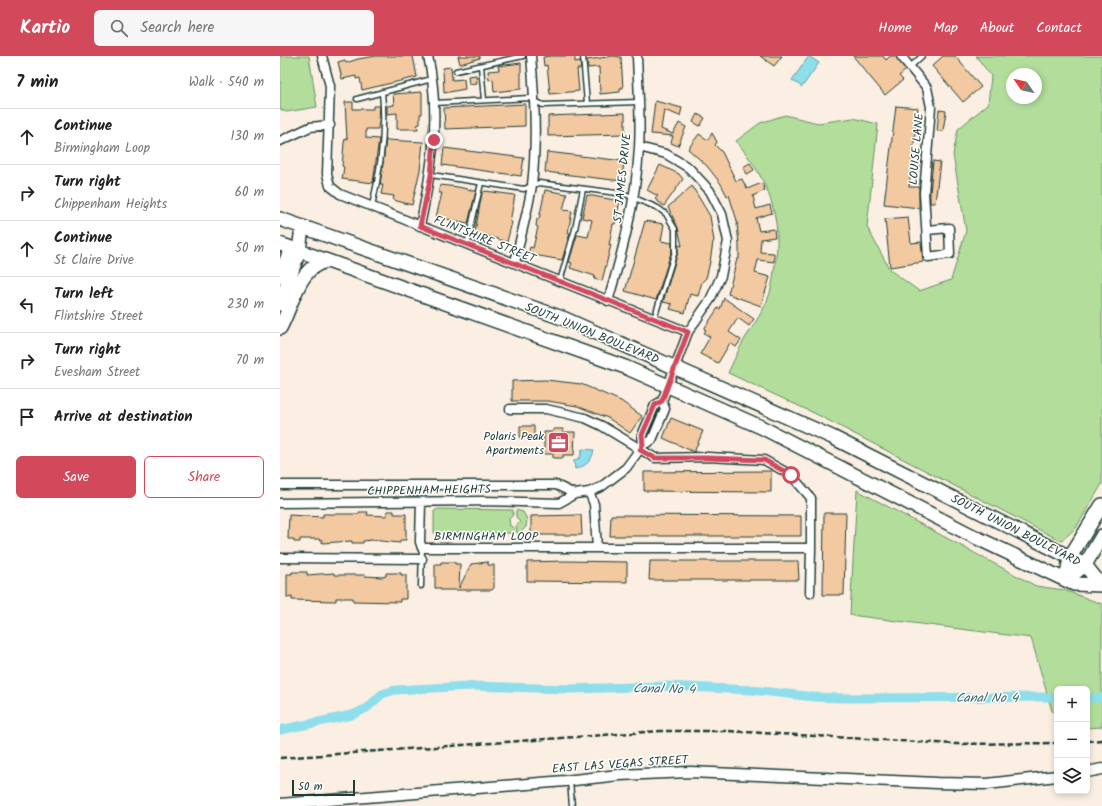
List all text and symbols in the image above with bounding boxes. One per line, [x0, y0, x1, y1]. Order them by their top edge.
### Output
search box [94, 10, 374, 46]
text: Kartio [20, 13, 70, 43]
text: Search here [140, 16, 214, 40]
icon: search [108, 17, 130, 39]
text: Home [878, 17, 912, 39]
text: Map [934, 17, 958, 39]
text: About [980, 17, 1014, 39]
text: Contact [1036, 17, 1082, 39]
north arrow [1006, 68, 1042, 104]
text: 7 min [16, 69, 58, 96]
text: Walk · 540 m [189, 72, 264, 93]
street label: LOUISE LANE [904, 111, 929, 186]
text: Continue [54, 114, 112, 138]
icon: ahead [16, 126, 38, 148]
text: 130 m [230, 126, 264, 147]
route end [425, 131, 443, 149]
street label: ST JAMES DRIVE [608, 131, 637, 224]
text: Birmingham Loop [54, 138, 150, 159]
text: Turn right [54, 170, 121, 194]
icon: right [16, 182, 38, 204]
text: 60 m [235, 182, 264, 203]
text: Chippenham Heights [54, 194, 167, 215]
street label: FLINTSHIRE STREET [431, 210, 540, 269]
text: Continue [54, 226, 112, 250]
icon: ahead [16, 238, 38, 260]
text: 50 m [235, 238, 264, 259]
text: St Claire Drive [54, 250, 134, 271]
text: Turn left [54, 282, 114, 306]
icon: left [16, 294, 38, 316]
text: 230 m [227, 294, 264, 315]
street label: SOUTH UNION BOULEVARD [522, 298, 662, 369]
text: Flintshire Street [54, 306, 143, 327]
text: Turn right [54, 338, 121, 362]
icon: right [16, 350, 38, 372]
text: 70 m [236, 350, 264, 371]
text: Evesham Street [54, 362, 140, 383]
text: Arrive at destination [54, 405, 193, 429]
icon: arrive [16, 406, 38, 428]
place label: Polaris Peak Apartments [484, 427, 544, 460]
office icon: Polaris Peak Apartments [546, 430, 572, 456]
button: Save [16, 456, 136, 498]
button: Share [144, 456, 264, 498]
route start [782, 466, 800, 484]
street label: CHIPPENHAM HEIGHTS [367, 480, 492, 501]
street label: SOUTH UNION BOULEVARD [947, 489, 1084, 572]
street label: BIRMINGHAM LOOP [434, 527, 539, 546]
water label: Canal No 4 [633, 678, 697, 701]
map controls [1054, 686, 1090, 794]
button: + [1054, 686, 1090, 722]
water label: Canal No 4 [956, 688, 1020, 709]
button: − [1054, 722, 1090, 758]
street label: EAST LAS VEGAS STREET [551, 750, 690, 779]
button: layers [1054, 758, 1090, 794]
scale bar [292, 778, 355, 797]
text: 50 m [298, 778, 323, 796]

